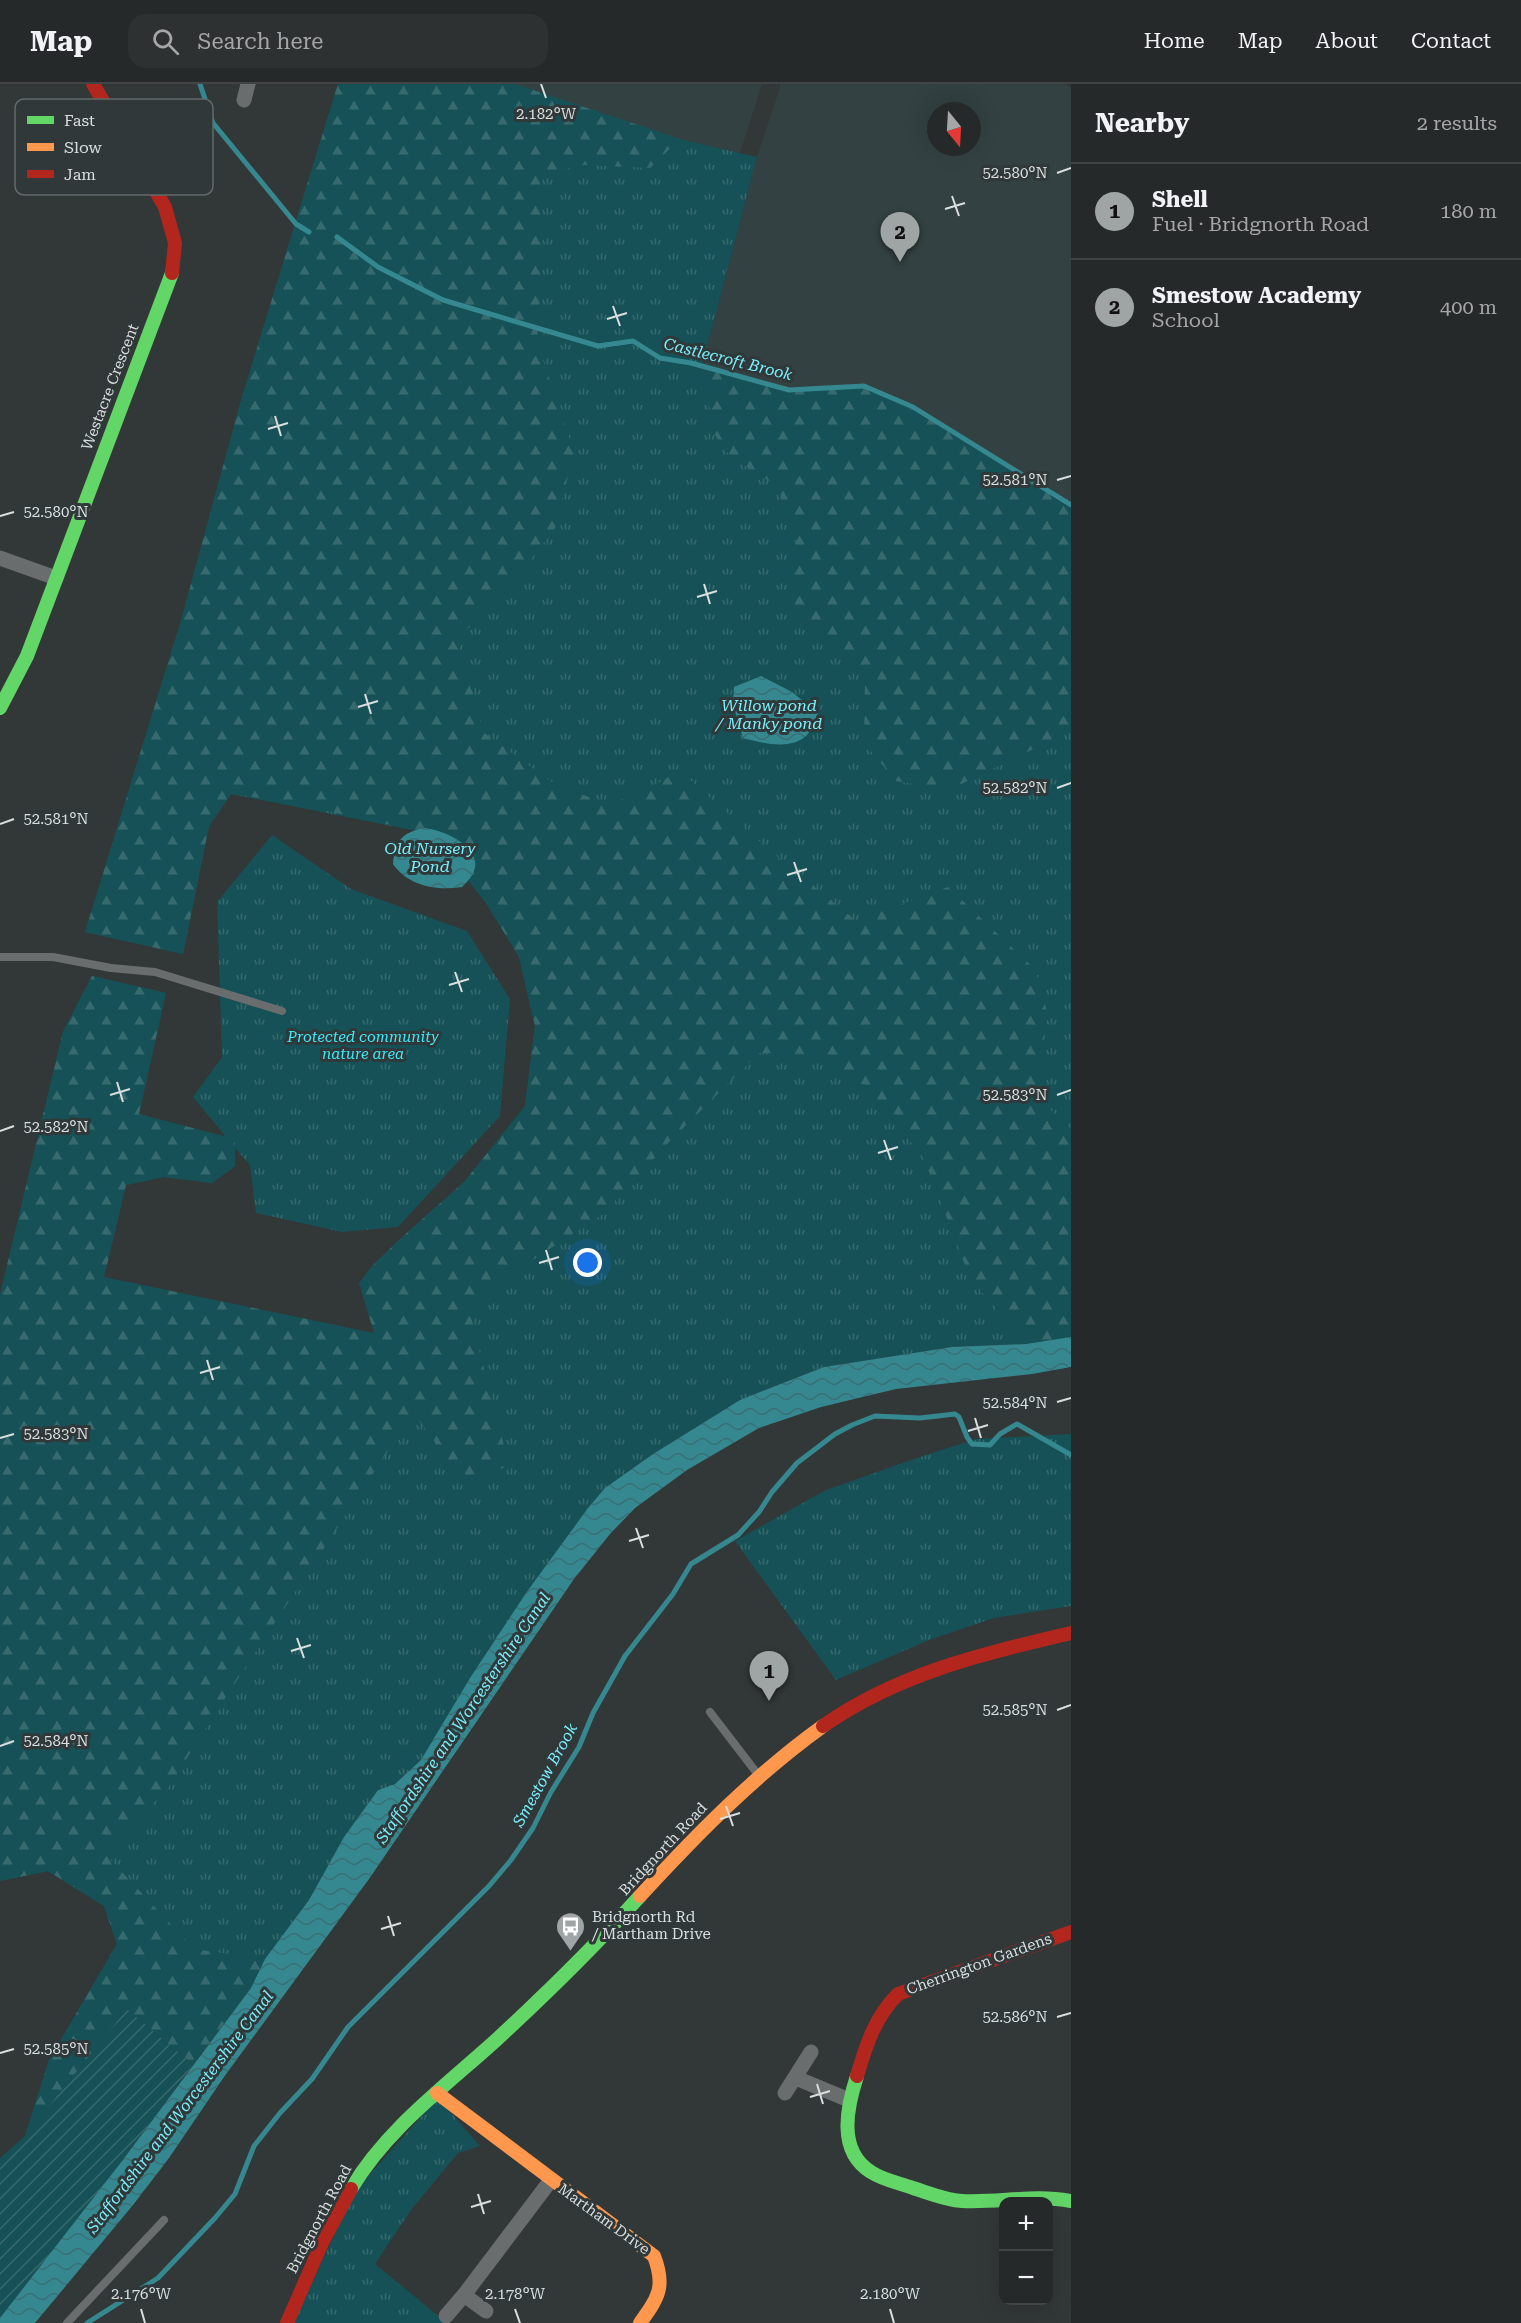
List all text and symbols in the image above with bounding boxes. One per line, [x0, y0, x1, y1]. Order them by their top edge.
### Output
search box [128, 14, 548, 68]
text: Map [30, 25, 92, 58]
icon: search [149, 25, 182, 58]
text: Search here [197, 29, 323, 54]
text: Home [1144, 29, 1205, 53]
text: Map [1238, 29, 1283, 53]
text: About [1316, 29, 1378, 53]
text: Contact [1411, 29, 1491, 53]
legend [15, 99, 213, 195]
north arrow [927, 102, 981, 156]
text: 2.182°W [516, 105, 577, 123]
text: Nearby [1095, 108, 1189, 138]
text: Fast [64, 111, 95, 130]
text: 2 results [1417, 111, 1497, 135]
text: Slow [64, 138, 102, 157]
text: 52.580°N [982, 164, 1048, 182]
text: Jam [64, 165, 96, 184]
text: Shell [1152, 187, 1208, 212]
text: 1 [1109, 199, 1120, 223]
text: 180 m [1440, 199, 1497, 223]
pin: 2 [880, 212, 920, 262]
text: Fuel · Bridgnorth Road [1152, 212, 1369, 236]
text: Smestow Academy [1152, 283, 1361, 308]
text: 2 [1109, 295, 1120, 319]
text: 400 m [1440, 295, 1497, 319]
text: School [1152, 308, 1220, 332]
street label: Westacre Crescent [78, 321, 143, 453]
water label: Castlecroft Brook [662, 334, 795, 384]
text: 52.581°N [982, 471, 1048, 489]
text: 52.580°N [23, 503, 89, 521]
water label: Willow pond / Manky pond [714, 696, 822, 733]
text: 52.582°N [982, 779, 1048, 797]
text: 52.581°N [23, 810, 89, 828]
water label: Old Nursery Pond [384, 839, 476, 876]
park label: Protected community nature area [286, 1028, 439, 1063]
text: 52.583°N [982, 1086, 1048, 1104]
text: 52.582°N [23, 1118, 89, 1136]
your location [573, 1248, 602, 1277]
text: 52.584°N [982, 1394, 1048, 1412]
text: 52.583°N [23, 1425, 89, 1443]
water label: Staffordshire and Worcestershire Canal [371, 1589, 554, 1848]
pin: 1 [750, 1652, 788, 1701]
text: 52.585°N [982, 1701, 1048, 1719]
water label: Smestow Brook [508, 1720, 581, 1831]
text: 52.584°N [23, 1732, 89, 1750]
street label: Bridgnorth Road [615, 1799, 711, 1899]
place label: Bridgnorth Rd / Martham Drive [591, 1908, 711, 1943]
bus stop icon: Bridgnorth Rd / Martham Drive [555, 1910, 587, 1952]
street label: Cherrington Gardens [904, 1929, 1054, 1999]
water label: Staffordshire and Worcestershire Canal [82, 1987, 277, 2238]
text: 52.586°N [982, 2008, 1048, 2026]
text: 52.585°N [23, 2040, 89, 2058]
street label: Bridgnorth Road [283, 2161, 355, 2276]
street label: Martham Drive [555, 2180, 653, 2258]
map controls [999, 2197, 1053, 2305]
button: + [999, 2197, 1053, 2251]
button: − [999, 2251, 1053, 2305]
text: 2.176°W [111, 2285, 172, 2303]
text: 2.178°W [485, 2285, 546, 2303]
text: 2.180°W [860, 2285, 921, 2303]

